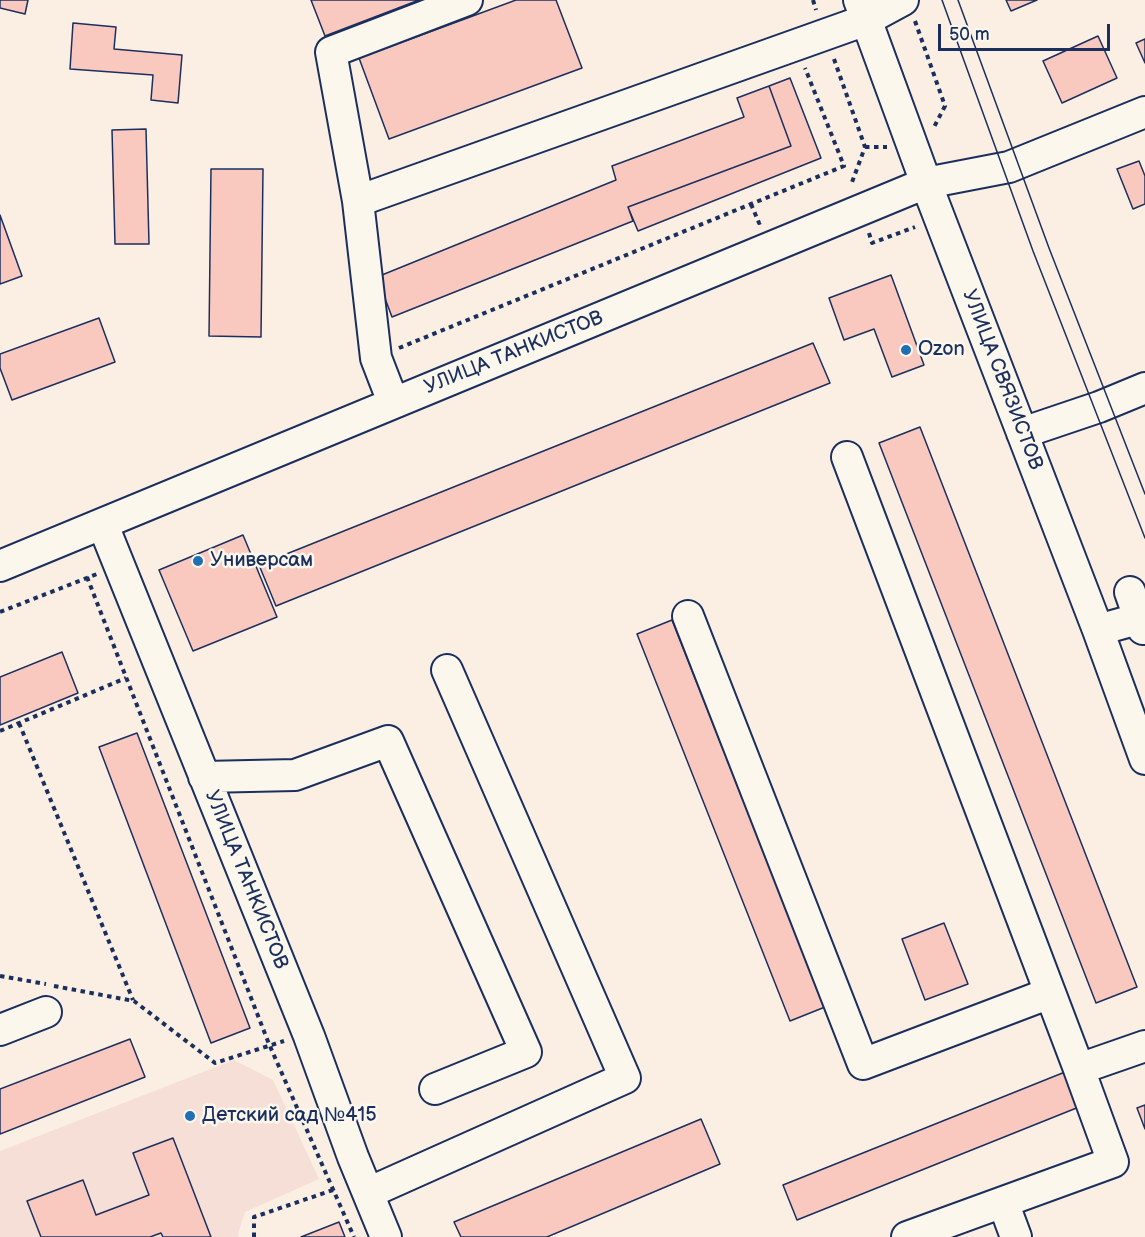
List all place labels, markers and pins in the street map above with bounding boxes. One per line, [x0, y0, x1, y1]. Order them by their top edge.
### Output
place label: Ozon [918, 338, 965, 362]
marker: Ozon [899, 343, 913, 357]
place label: Универсам [210, 549, 313, 573]
marker: Универсам [191, 554, 205, 568]
place label: Детский сад №415 [202, 1104, 377, 1128]
marker: Детский сад №415 [183, 1109, 197, 1123]

